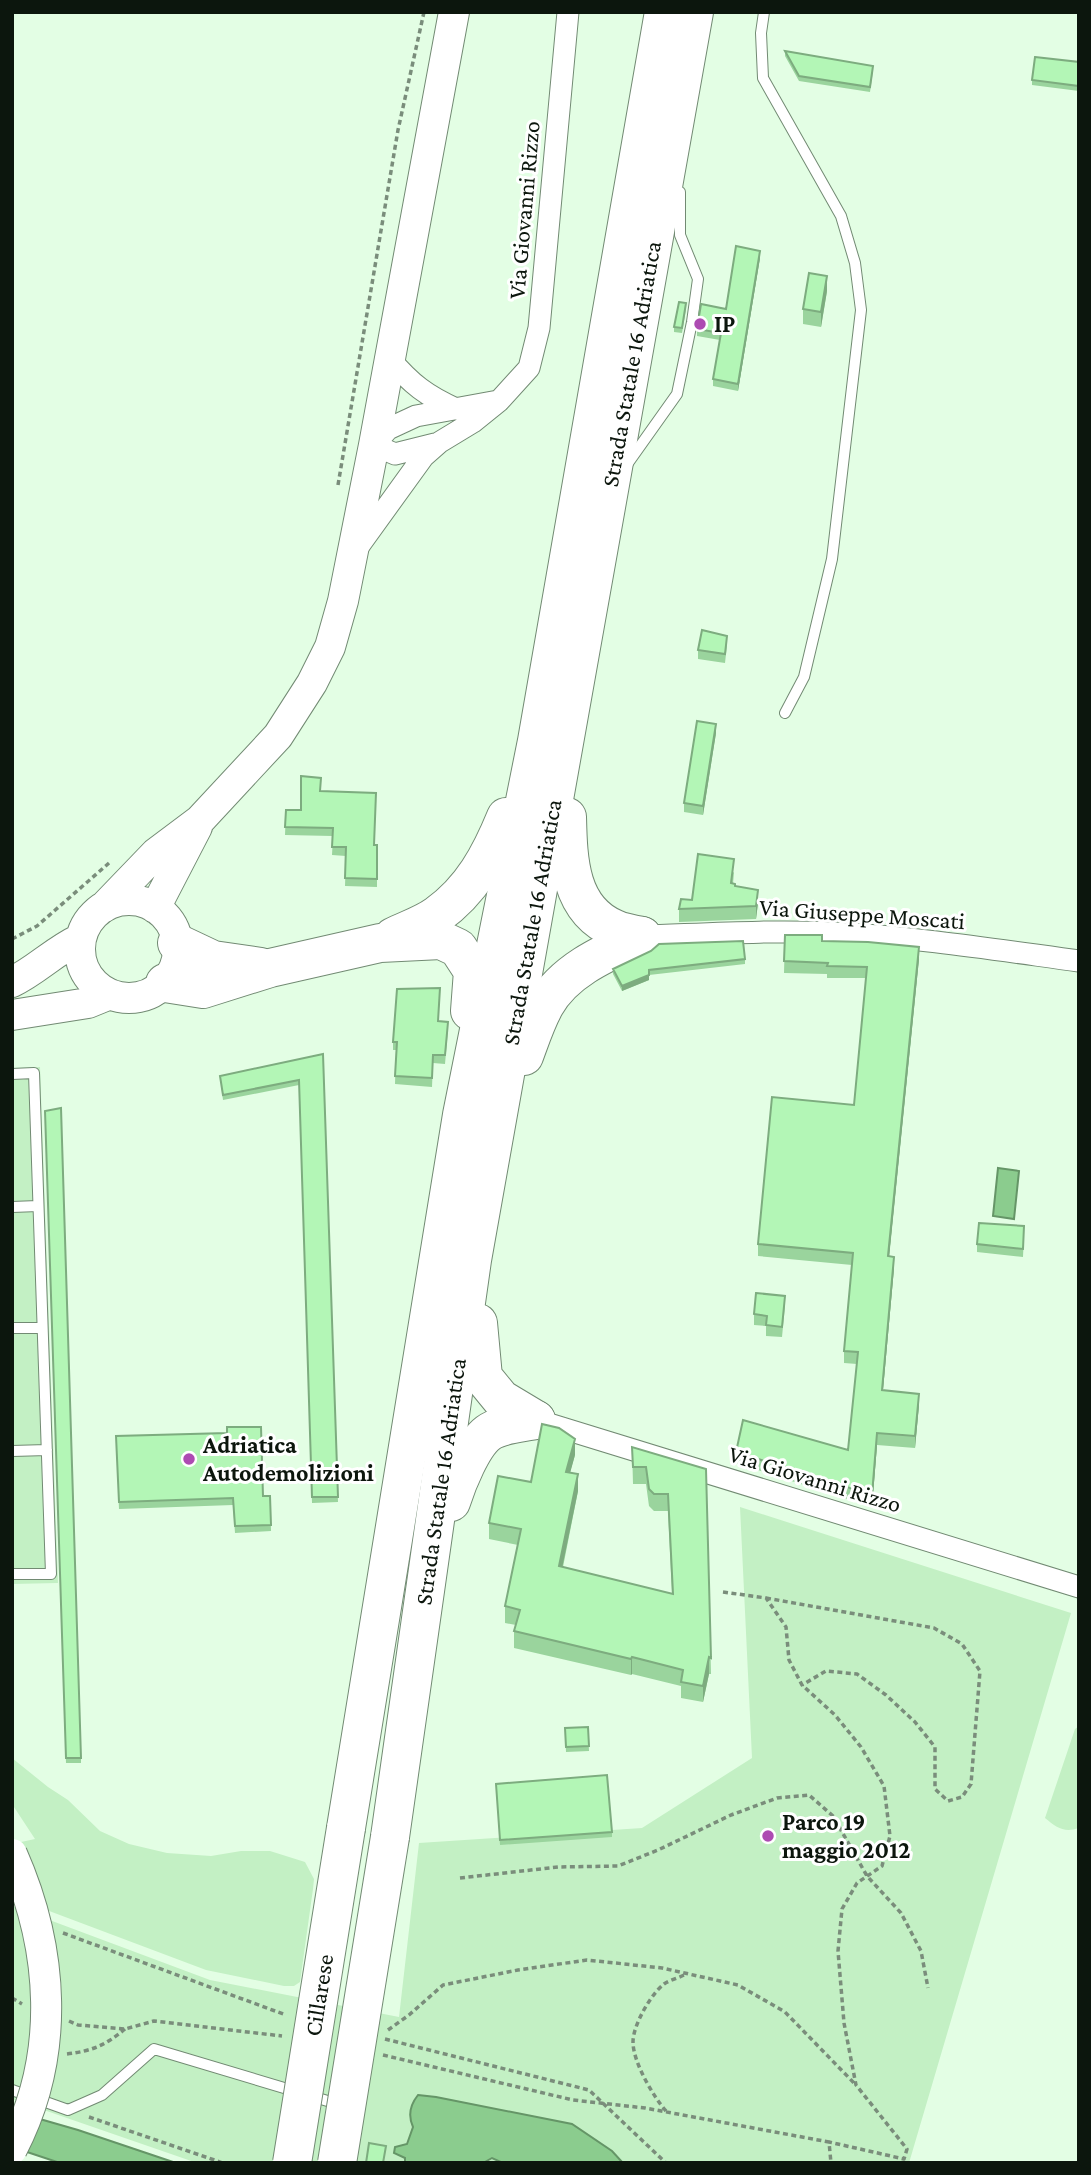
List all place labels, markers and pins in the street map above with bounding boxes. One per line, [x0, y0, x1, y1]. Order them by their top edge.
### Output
place label: IP [714, 310, 735, 337]
marker: IP [692, 316, 708, 332]
place label: Adriatica Autodemolizioni [202, 1431, 374, 1486]
marker: Adriatica Autodemolizioni [181, 1451, 197, 1467]
place label: Parco 19 maggio 2012 [782, 1808, 910, 1863]
marker: Parco 19 maggio 2012 [760, 1828, 776, 1844]

